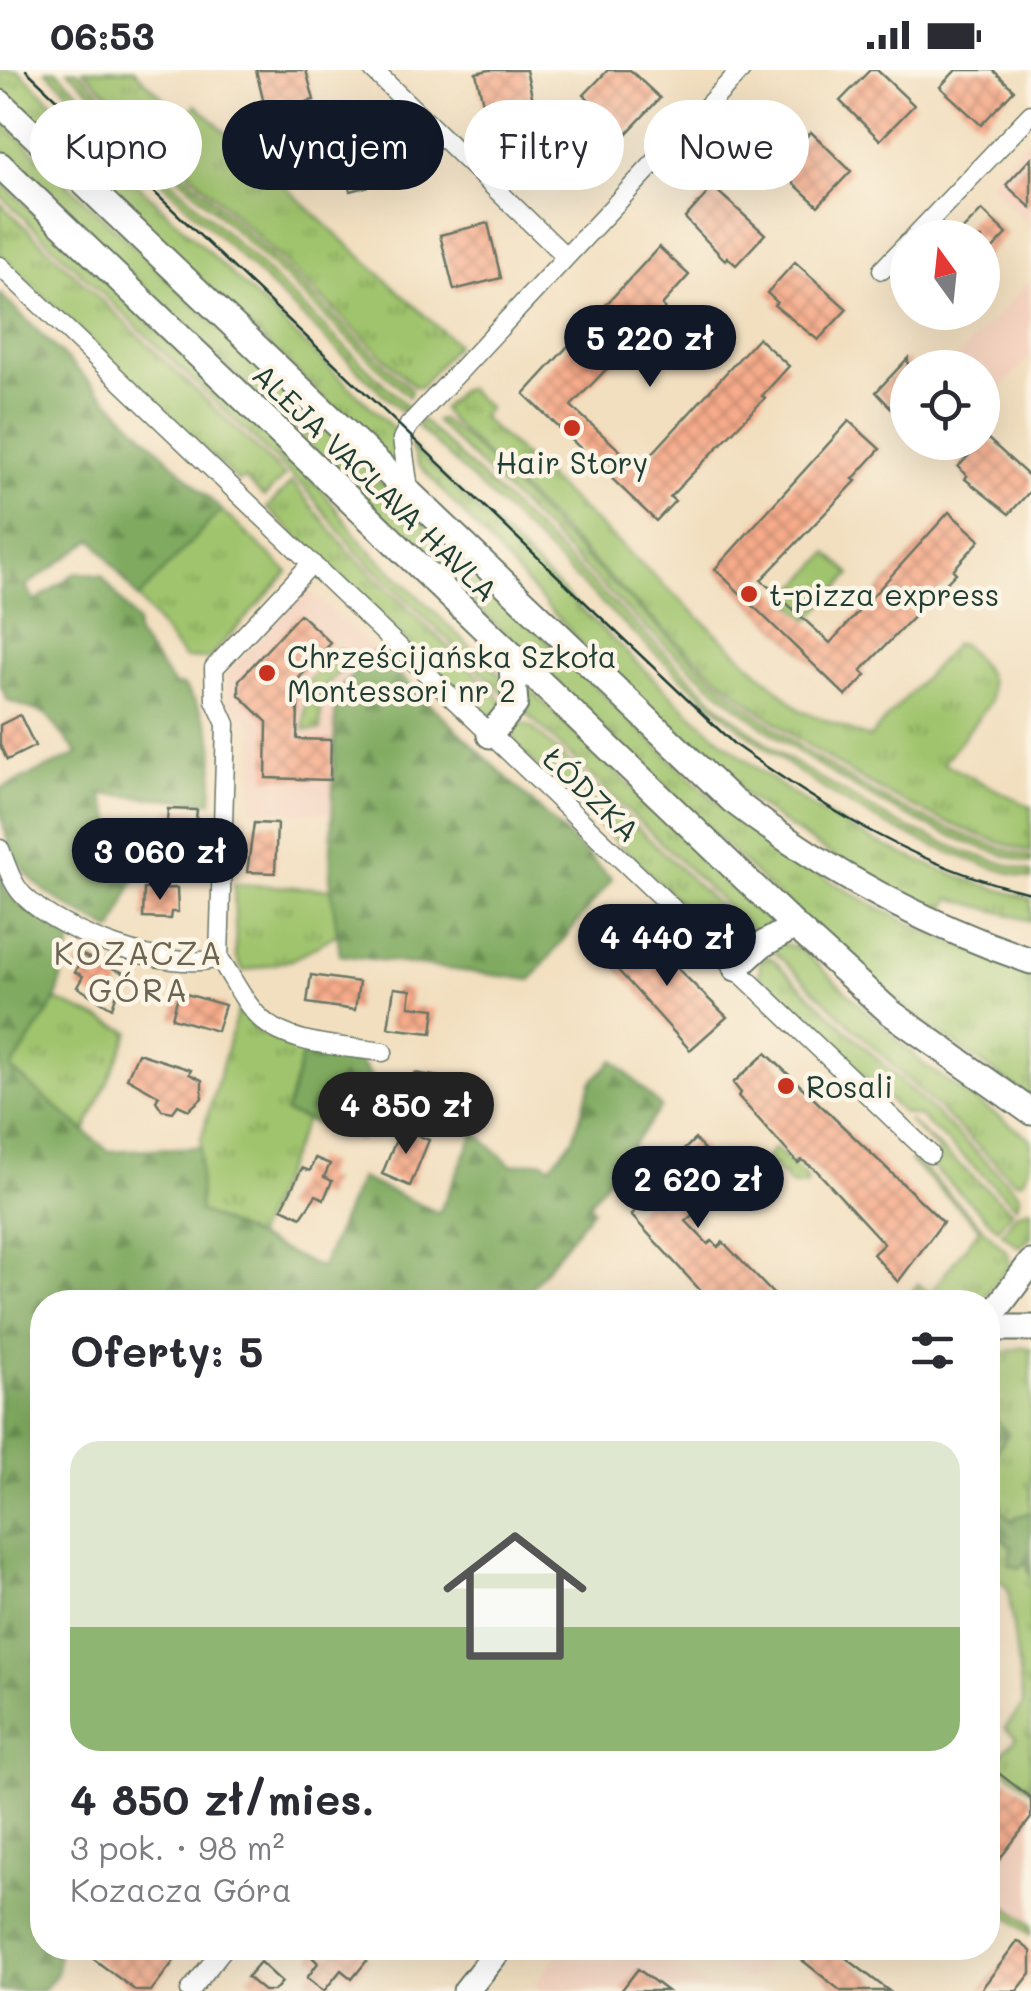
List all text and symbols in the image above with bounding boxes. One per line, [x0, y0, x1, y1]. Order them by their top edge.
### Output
text: 06:53 [50, 10, 154, 60]
chip: Kupno [30, 100, 202, 190]
chip: Wynajem [222, 100, 444, 190]
chip: Filtry [464, 100, 624, 190]
chip: Nowe [644, 100, 809, 190]
north arrow [890, 220, 1000, 330]
map controls [890, 220, 1000, 460]
pin: 5 220 zł [547, 305, 753, 390]
text: 5 220 zł [586, 316, 714, 358]
button: locate [890, 350, 1000, 460]
street label: ALEJA VACLAVA HAVLA [245, 354, 507, 610]
marker: Hair Story [561, 417, 583, 439]
place label: Hair Story [496, 442, 648, 482]
place label: t-pizza express [769, 574, 999, 614]
marker: t-pizza express [738, 583, 760, 605]
place label: Chrześcijańska Szkoła Montessori nr 2 [287, 636, 617, 710]
marker: Chrześcijańska Szkoła Montessori nr 2 [256, 662, 278, 684]
street label: ŁÓDZKA [535, 738, 649, 850]
pin: 3 060 zł [57, 818, 263, 903]
text: 3 060 zł [94, 829, 226, 871]
pin: 4 440 zł [564, 904, 770, 989]
text: 4 440 zł [600, 915, 734, 957]
district label: KOZACZA GÓRA [54, 931, 224, 1010]
place label: Rosali [806, 1066, 893, 1106]
pin: 4 850 zł [303, 1072, 509, 1157]
marker: Rosali [775, 1075, 797, 1097]
text: 4 850 zł [340, 1083, 472, 1125]
pin: 2 620 zł [595, 1146, 801, 1231]
text: 2 620 zł [634, 1157, 762, 1199]
text: Oferty: 5 [70, 1323, 263, 1378]
icon: filters [905, 1323, 960, 1378]
icon: home [425, 1506, 605, 1686]
text: 4 850 zł/mies. [70, 1771, 374, 1826]
text: 3 pok. · 98 m² [70, 1826, 285, 1868]
text: Kozacza Góra [70, 1868, 292, 1910]

